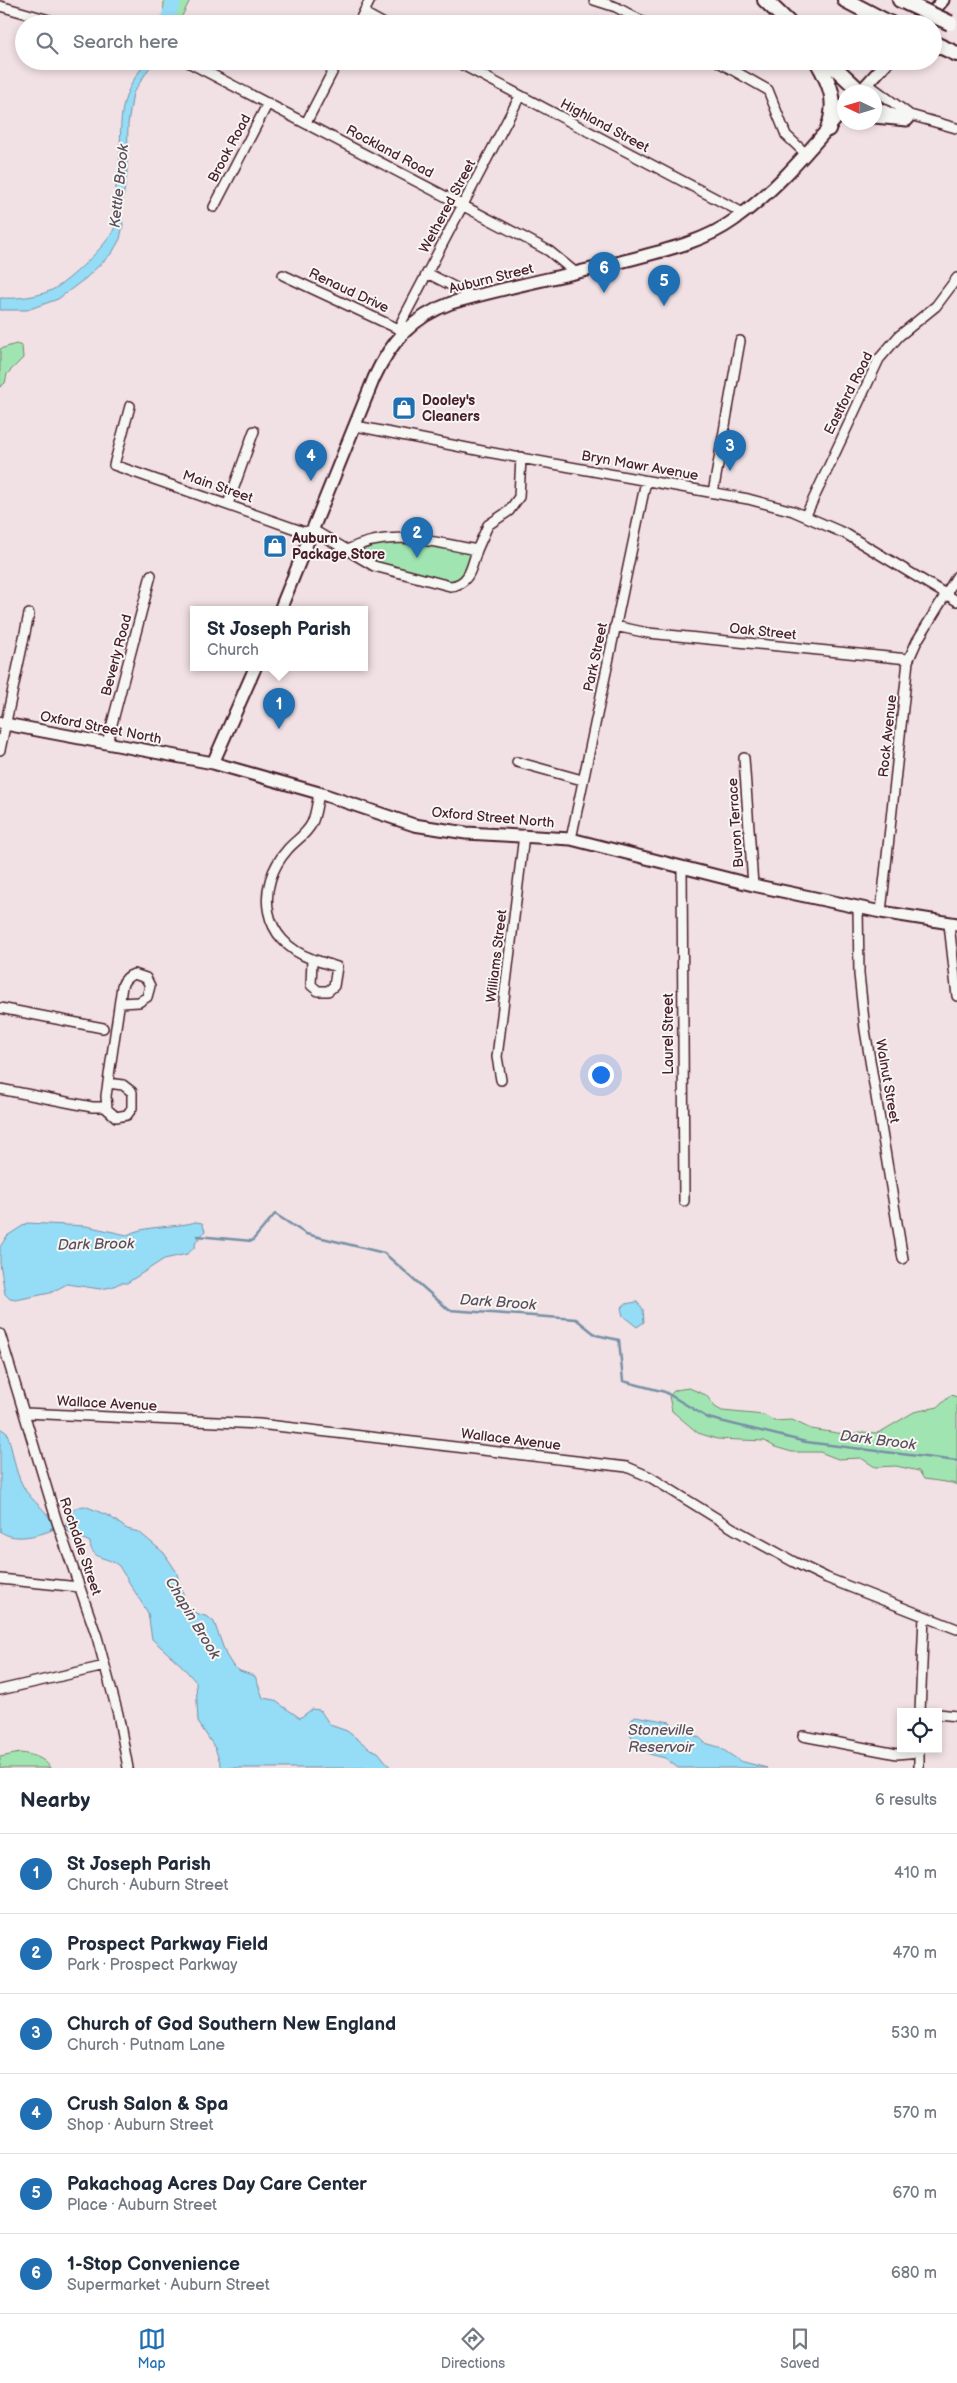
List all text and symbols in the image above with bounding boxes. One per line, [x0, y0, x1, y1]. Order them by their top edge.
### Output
search box [15, 15, 942, 70]
icon: search [33, 29, 61, 57]
text: Search here [73, 31, 178, 54]
north arrow [837, 85, 882, 130]
street label: Highland Street [557, 95, 653, 156]
street label: Brook Road [204, 111, 254, 185]
street label: Rockland Road [343, 121, 436, 182]
water label: Kettle Brook [106, 143, 133, 229]
street label: Wethered Street [416, 156, 480, 256]
pin: 6 [588, 252, 620, 293]
street label: Auburn Street [447, 260, 536, 297]
street label: Renaud Drive [306, 264, 392, 316]
pin: 5 [648, 265, 680, 306]
street label: Eastford Road [820, 349, 877, 437]
place label: Dooley's Cleaners [422, 392, 480, 425]
shop icon: Dooley's Cleaners [391, 395, 417, 421]
pin: 3 [714, 430, 746, 471]
pin: 4 [295, 440, 327, 481]
street label: Bryn Mawr Avenue [580, 447, 700, 484]
street label: Main Street [180, 467, 256, 507]
pin: 2 [401, 517, 433, 558]
place label: Auburn Package Store [291, 530, 385, 563]
shop icon: Auburn Package Store [262, 533, 288, 559]
popup [190, 606, 368, 671]
street label: Beverly Road [97, 612, 136, 698]
text: St Joseph Parish [207, 618, 351, 641]
street label: Park Street [580, 620, 611, 693]
street label: Oak Street [729, 620, 798, 644]
text: Church [207, 641, 259, 660]
pin: 1 [263, 688, 295, 729]
street label: Rock Avenue [875, 694, 900, 778]
street label: Oxford Street North [39, 707, 163, 748]
street label: Buron Terrace [724, 777, 747, 869]
street label: Oxford Street North [431, 804, 555, 831]
street label: Williams Street [482, 908, 511, 1003]
street label: Laurel Street [660, 993, 677, 1075]
street label: Walnut Street [872, 1038, 903, 1125]
your location [588, 1062, 614, 1088]
water label: Dark Brook [58, 1234, 135, 1255]
water label: Dark Brook [459, 1290, 537, 1315]
street label: Wallace Avenue [56, 1392, 158, 1415]
street label: Wallace Avenue [460, 1425, 562, 1454]
water label: Dark Brook [839, 1426, 918, 1455]
street label: Rochdale Street [56, 1495, 105, 1598]
water label: Chapin Brook [161, 1574, 225, 1663]
map controls [897, 1708, 942, 1753]
button: locate [897, 1708, 942, 1753]
water label: Stoneville Reservoir [628, 1721, 695, 1757]
text: Nearby [20, 1788, 90, 1813]
text: 6 results [875, 1791, 937, 1810]
text: St Joseph Parish [67, 1853, 211, 1876]
text: 1 [33, 1864, 39, 1883]
text: 410 m [894, 1864, 937, 1883]
text: Church · Auburn Street [67, 1876, 228, 1895]
text: Prospect Parkway Field [67, 1933, 268, 1956]
text: 2 [31, 1944, 41, 1963]
text: 470 m [892, 1944, 937, 1963]
text: Park · Prospect Parkway [67, 1956, 238, 1975]
text: Church of God Southern New England [67, 2013, 396, 2036]
text: 3 [31, 2024, 41, 2043]
text: 530 m [891, 2024, 937, 2043]
text: Church · Putnam Lane [67, 2036, 225, 2055]
text: Crush Salon & Spa [67, 2093, 228, 2116]
text: 4 [31, 2104, 41, 2123]
text: 570 m [893, 2104, 937, 2123]
text: Shop · Auburn Street [67, 2116, 213, 2135]
text: Pakachoag Acres Day Care Center [67, 2173, 367, 2196]
text: 5 [31, 2184, 41, 2203]
text: 670 m [892, 2184, 937, 2203]
text: Place · Auburn Street [67, 2196, 217, 2215]
text: 1-Stop Convenience [67, 2253, 240, 2276]
text: 6 [31, 2264, 41, 2283]
text: 680 m [891, 2264, 937, 2283]
text: Supermarket · Auburn Street [67, 2276, 270, 2295]
tab: Map [138, 2325, 166, 2372]
tab: Directions [441, 2325, 505, 2372]
tab: Saved [780, 2325, 819, 2372]

